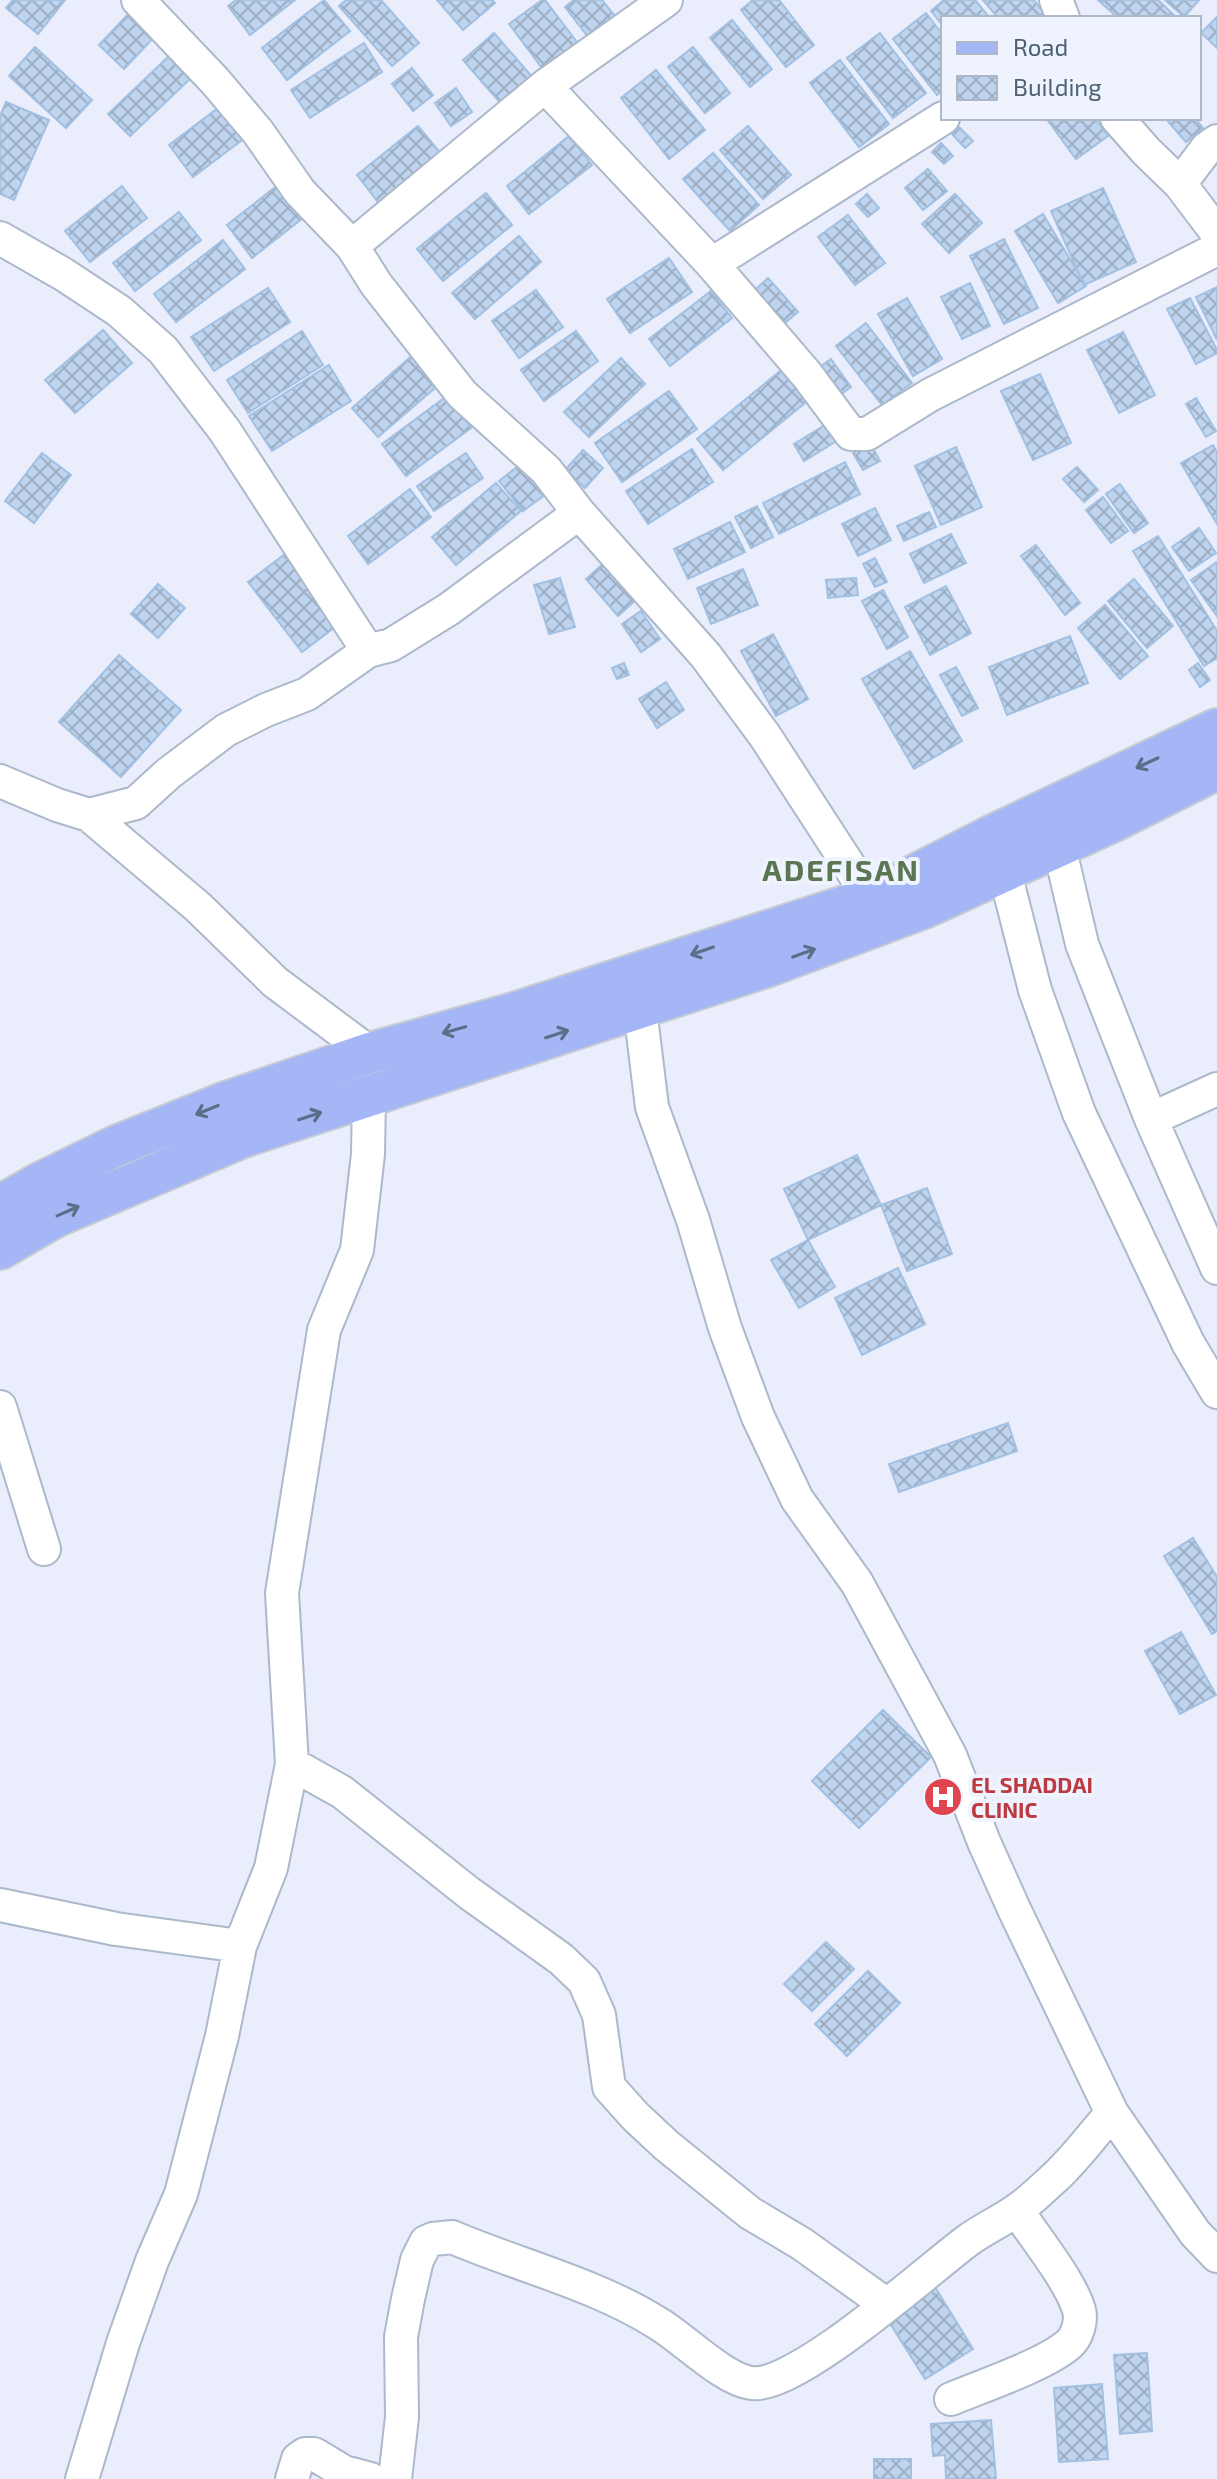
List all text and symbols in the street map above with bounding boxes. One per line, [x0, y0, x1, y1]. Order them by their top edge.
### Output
legend [941, 16, 1201, 120]
text: Road [1013, 32, 1068, 61]
text: Building [1013, 72, 1102, 101]
one-way arrow [1135, 756, 1159, 771]
district label: ADEFISAN [762, 851, 920, 887]
one-way arrow [690, 945, 715, 960]
one-way arrow [791, 945, 816, 959]
one-way arrow [442, 1023, 468, 1038]
one-way arrow [544, 1026, 569, 1041]
one-way arrow [195, 1104, 220, 1118]
one-way arrow [297, 1107, 322, 1122]
one-way arrow [56, 1203, 80, 1218]
place label: EL SHADDAI CLINIC [971, 1771, 1093, 1822]
hospital icon: EL SHADDAI CLINIC [922, 1776, 964, 1818]

